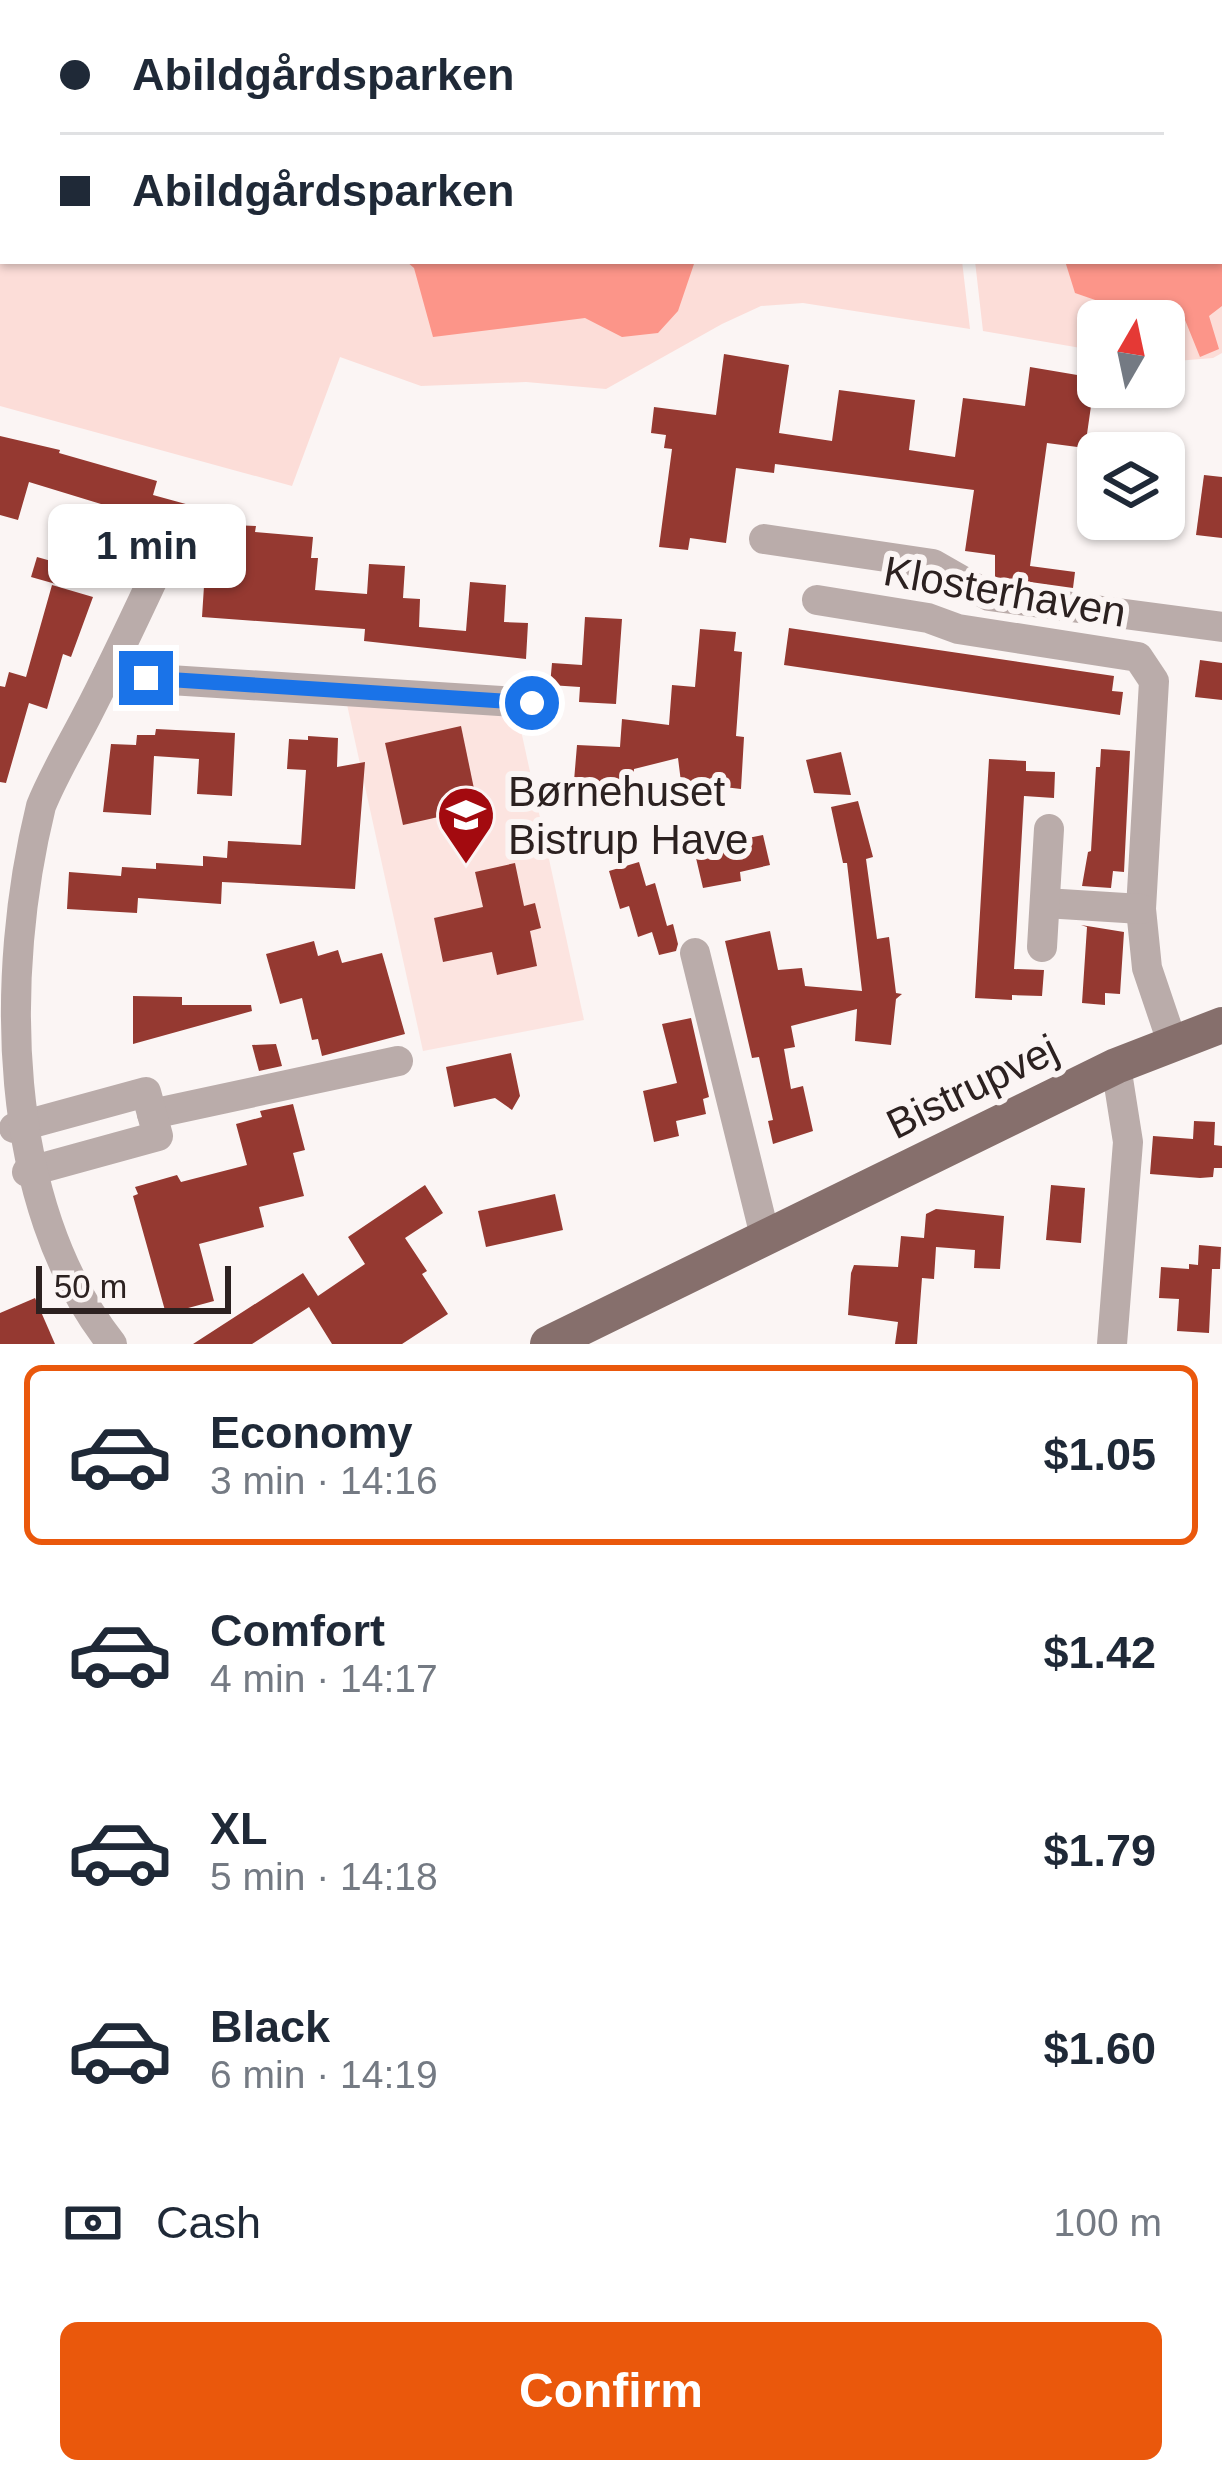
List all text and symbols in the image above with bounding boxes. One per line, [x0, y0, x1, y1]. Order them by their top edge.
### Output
text: Abildgårdsparken [132, 49, 515, 100]
text: Abildgårdsparken [132, 165, 515, 216]
north arrow [1077, 300, 1185, 408]
map controls [1077, 300, 1185, 540]
button: layers [1077, 432, 1185, 540]
callout: 1 min [47, 504, 245, 588]
text: 1 min [96, 524, 198, 567]
street label: Klosterhaven [880, 547, 1130, 636]
route end [119, 651, 173, 705]
route start [505, 676, 559, 730]
place label: Børnehuset Bistrup Have [508, 768, 748, 863]
school or university icon: Børnehuset Bistrup Have [435, 784, 497, 866]
street label: Bistrupvej [879, 1025, 1065, 1148]
scale bar [36, 1260, 231, 1313]
text: 50 m [54, 1268, 127, 1305]
icon: car [66, 1401, 174, 1509]
text: Economy [210, 1407, 413, 1458]
text: $1.05 [1043, 1429, 1156, 1480]
text: 3 min · 14:16 [210, 1459, 438, 1502]
icon: car [66, 1599, 174, 1707]
text: Comfort [210, 1605, 385, 1656]
text: $1.42 [1043, 1627, 1156, 1678]
text: 4 min · 14:17 [210, 1657, 438, 1700]
icon: car [66, 1797, 174, 1905]
text: XL [210, 1803, 268, 1854]
text: $1.79 [1043, 1825, 1156, 1876]
text: 5 min · 14:18 [210, 1855, 438, 1898]
icon: car [66, 1995, 174, 2103]
text: Black [210, 2001, 330, 2052]
text: $1.60 [1043, 2023, 1156, 2074]
text: 6 min · 14:19 [210, 2053, 438, 2096]
icon: cash [60, 2190, 126, 2256]
text: Cash [156, 2197, 261, 2248]
text: 100 m [1054, 2201, 1162, 2244]
button: Confirm [60, 2322, 1162, 2460]

